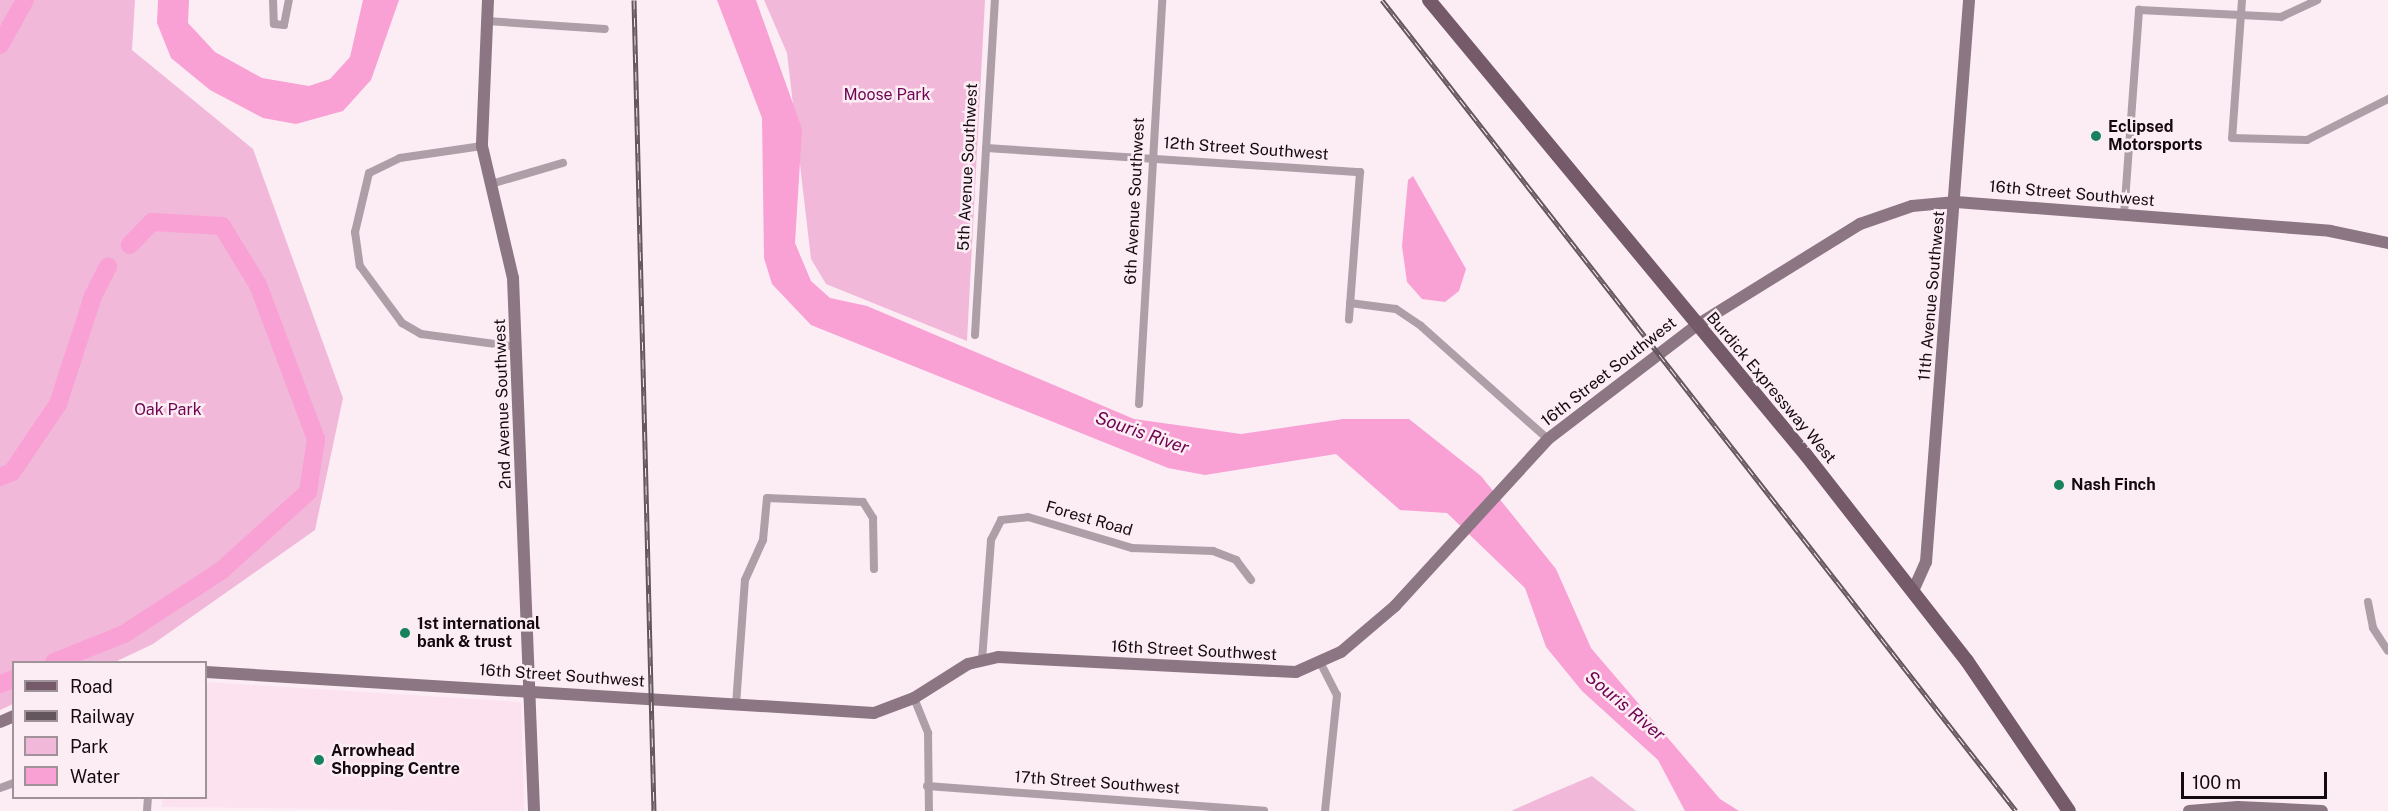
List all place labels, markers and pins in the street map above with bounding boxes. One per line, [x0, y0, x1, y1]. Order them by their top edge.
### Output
place label: Eclipsed Motorsports [2108, 117, 2202, 155]
marker: Eclipsed Motorsports [2089, 129, 2103, 143]
place label: Nash Finch [2071, 475, 2156, 495]
marker: Nash Finch [2052, 478, 2066, 492]
place label: 1st international bank & trust [417, 614, 540, 652]
marker: 1st international bank & trust [398, 626, 412, 640]
place label: Arrowhead Shopping Centre [331, 741, 460, 779]
marker: Arrowhead Shopping Centre [312, 753, 326, 767]

